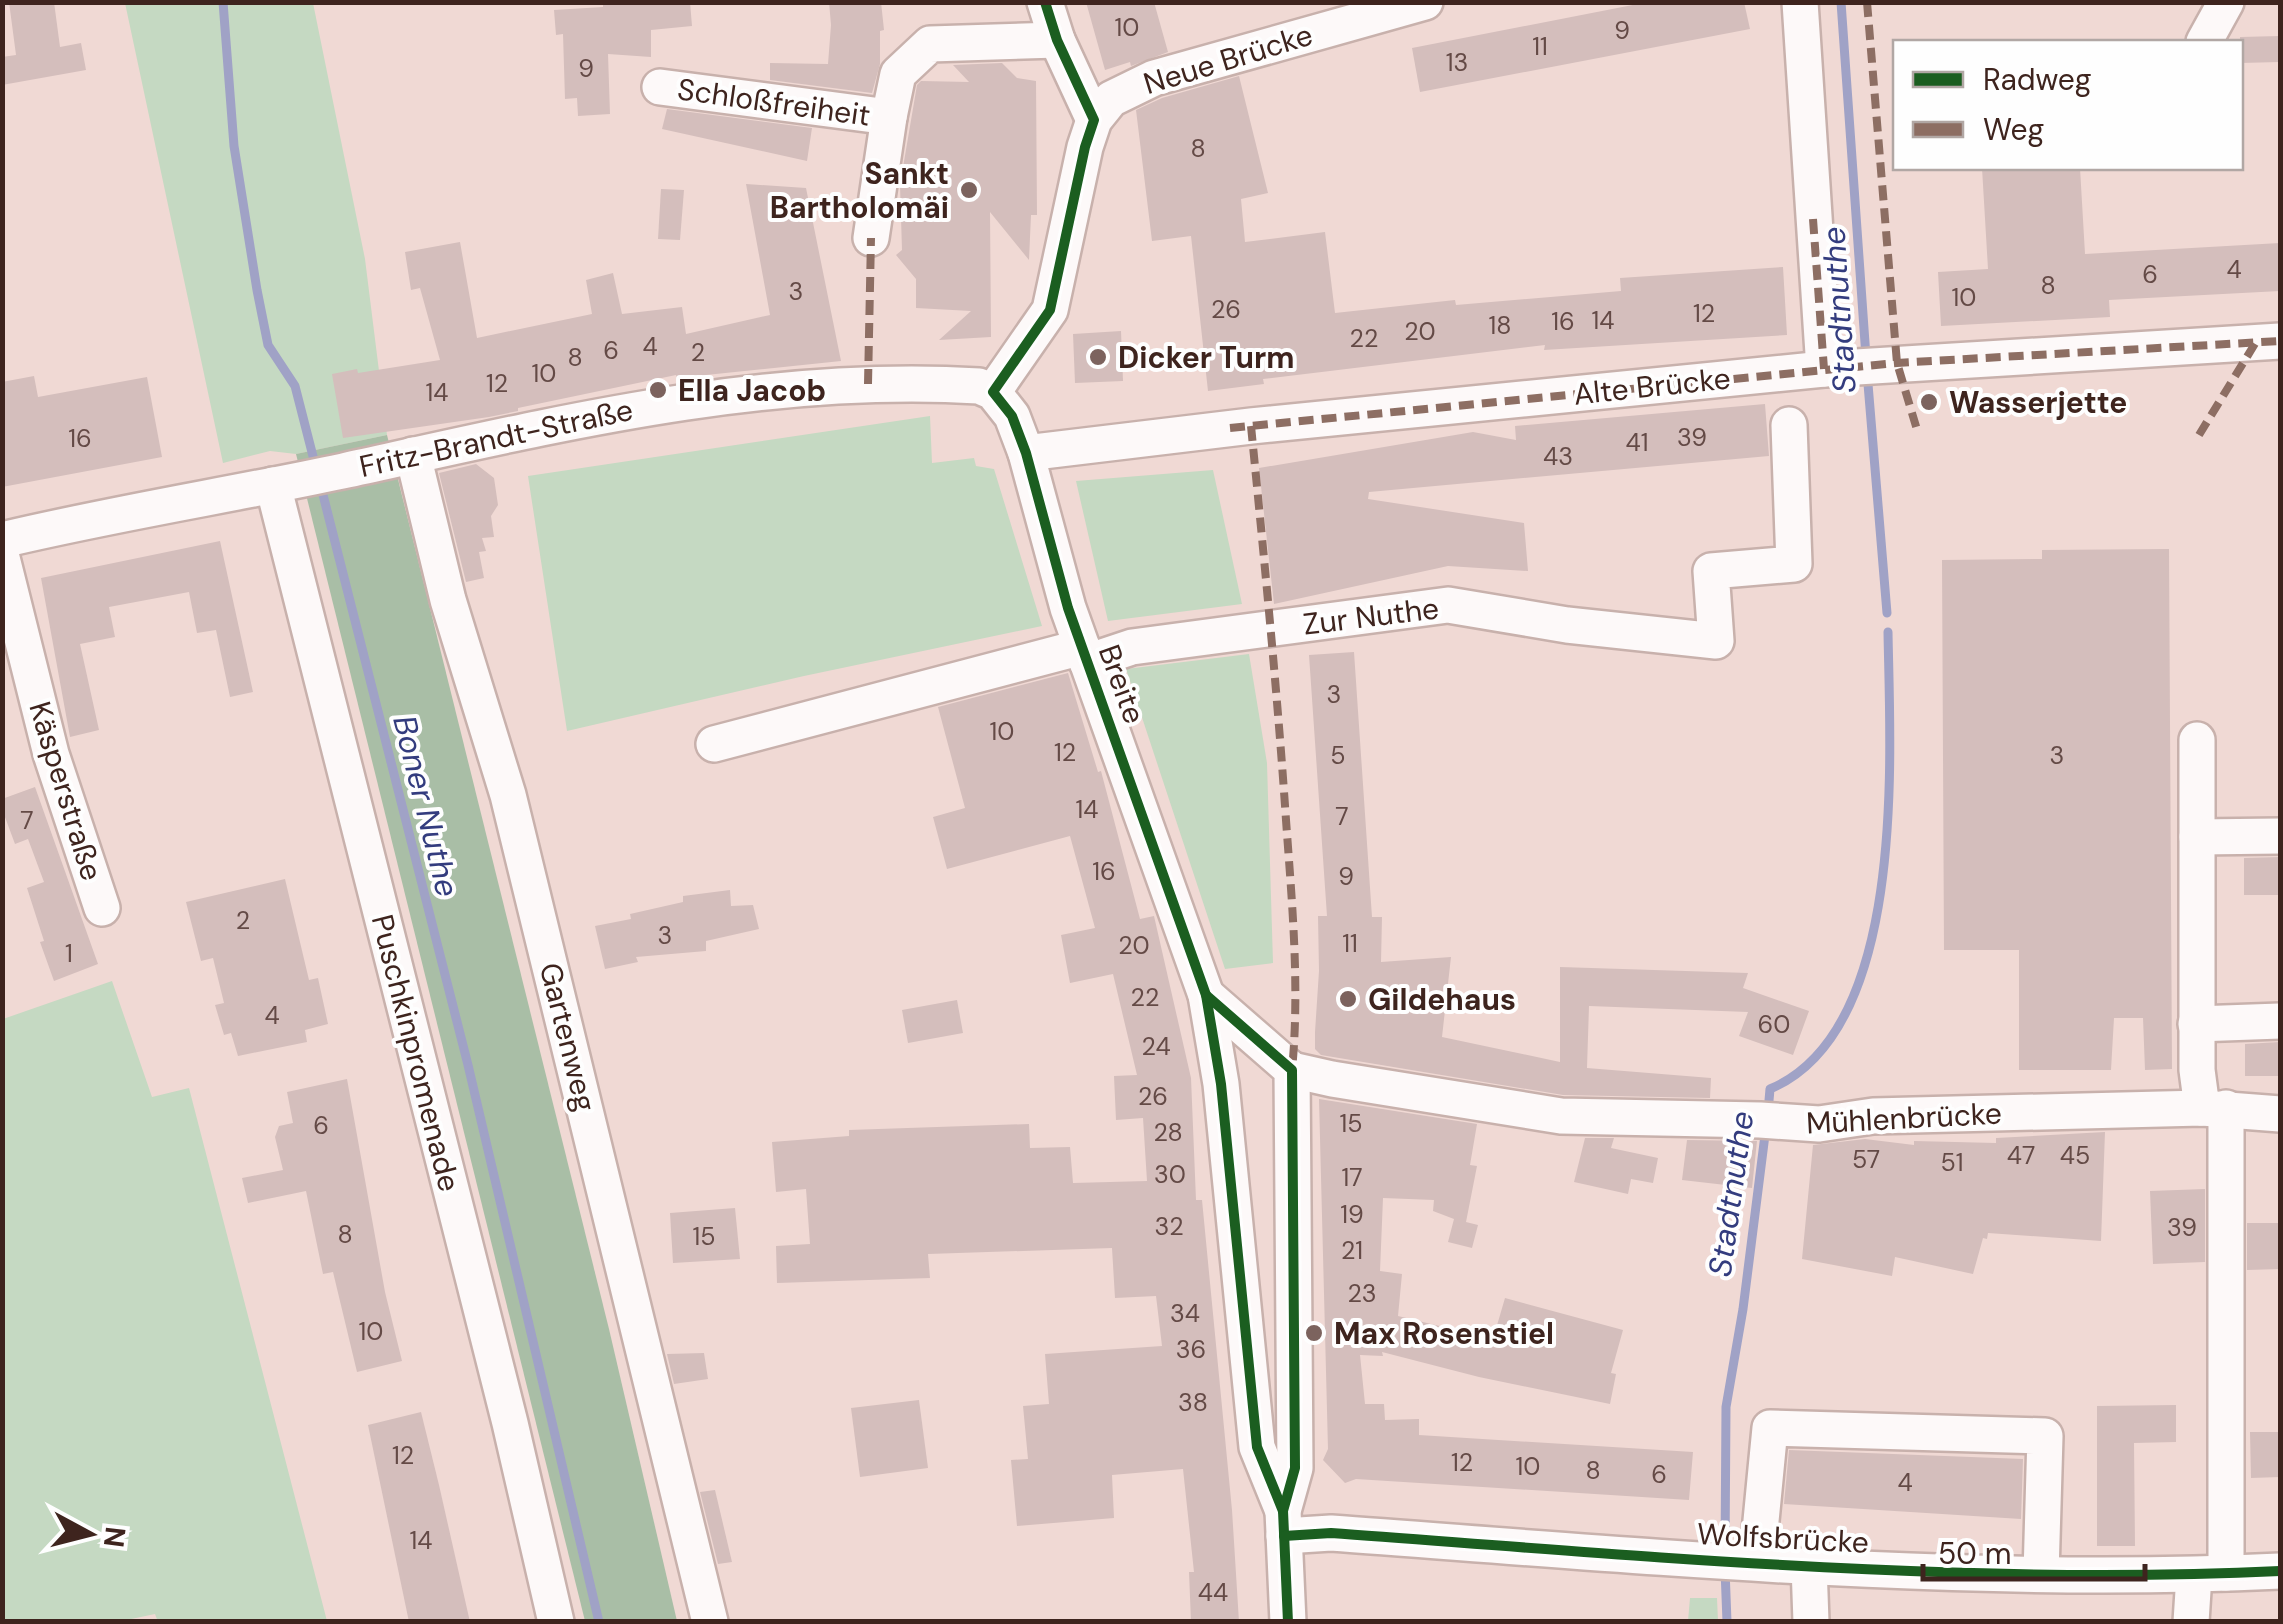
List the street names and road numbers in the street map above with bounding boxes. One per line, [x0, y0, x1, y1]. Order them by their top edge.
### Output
street label: Neue Brücke [1139, 15, 1317, 103]
street label: Schloßfreiheit [675, 69, 873, 135]
street label: Alte Brücke [1572, 358, 1732, 414]
street label: Fritz-Brandt-Straße [356, 390, 636, 486]
street label: Zur Nuthe [1301, 588, 1441, 644]
street label: Breite [1090, 639, 1154, 729]
street label: Käsperstraße [20, 697, 112, 885]
street label: Puschkinpromenade [363, 911, 469, 1195]
street label: Gartenweg [531, 959, 605, 1115]
street label: Mühlenbrücke [1805, 1093, 2003, 1143]
street label: Wolfsbrücke [1696, 1514, 1870, 1562]

